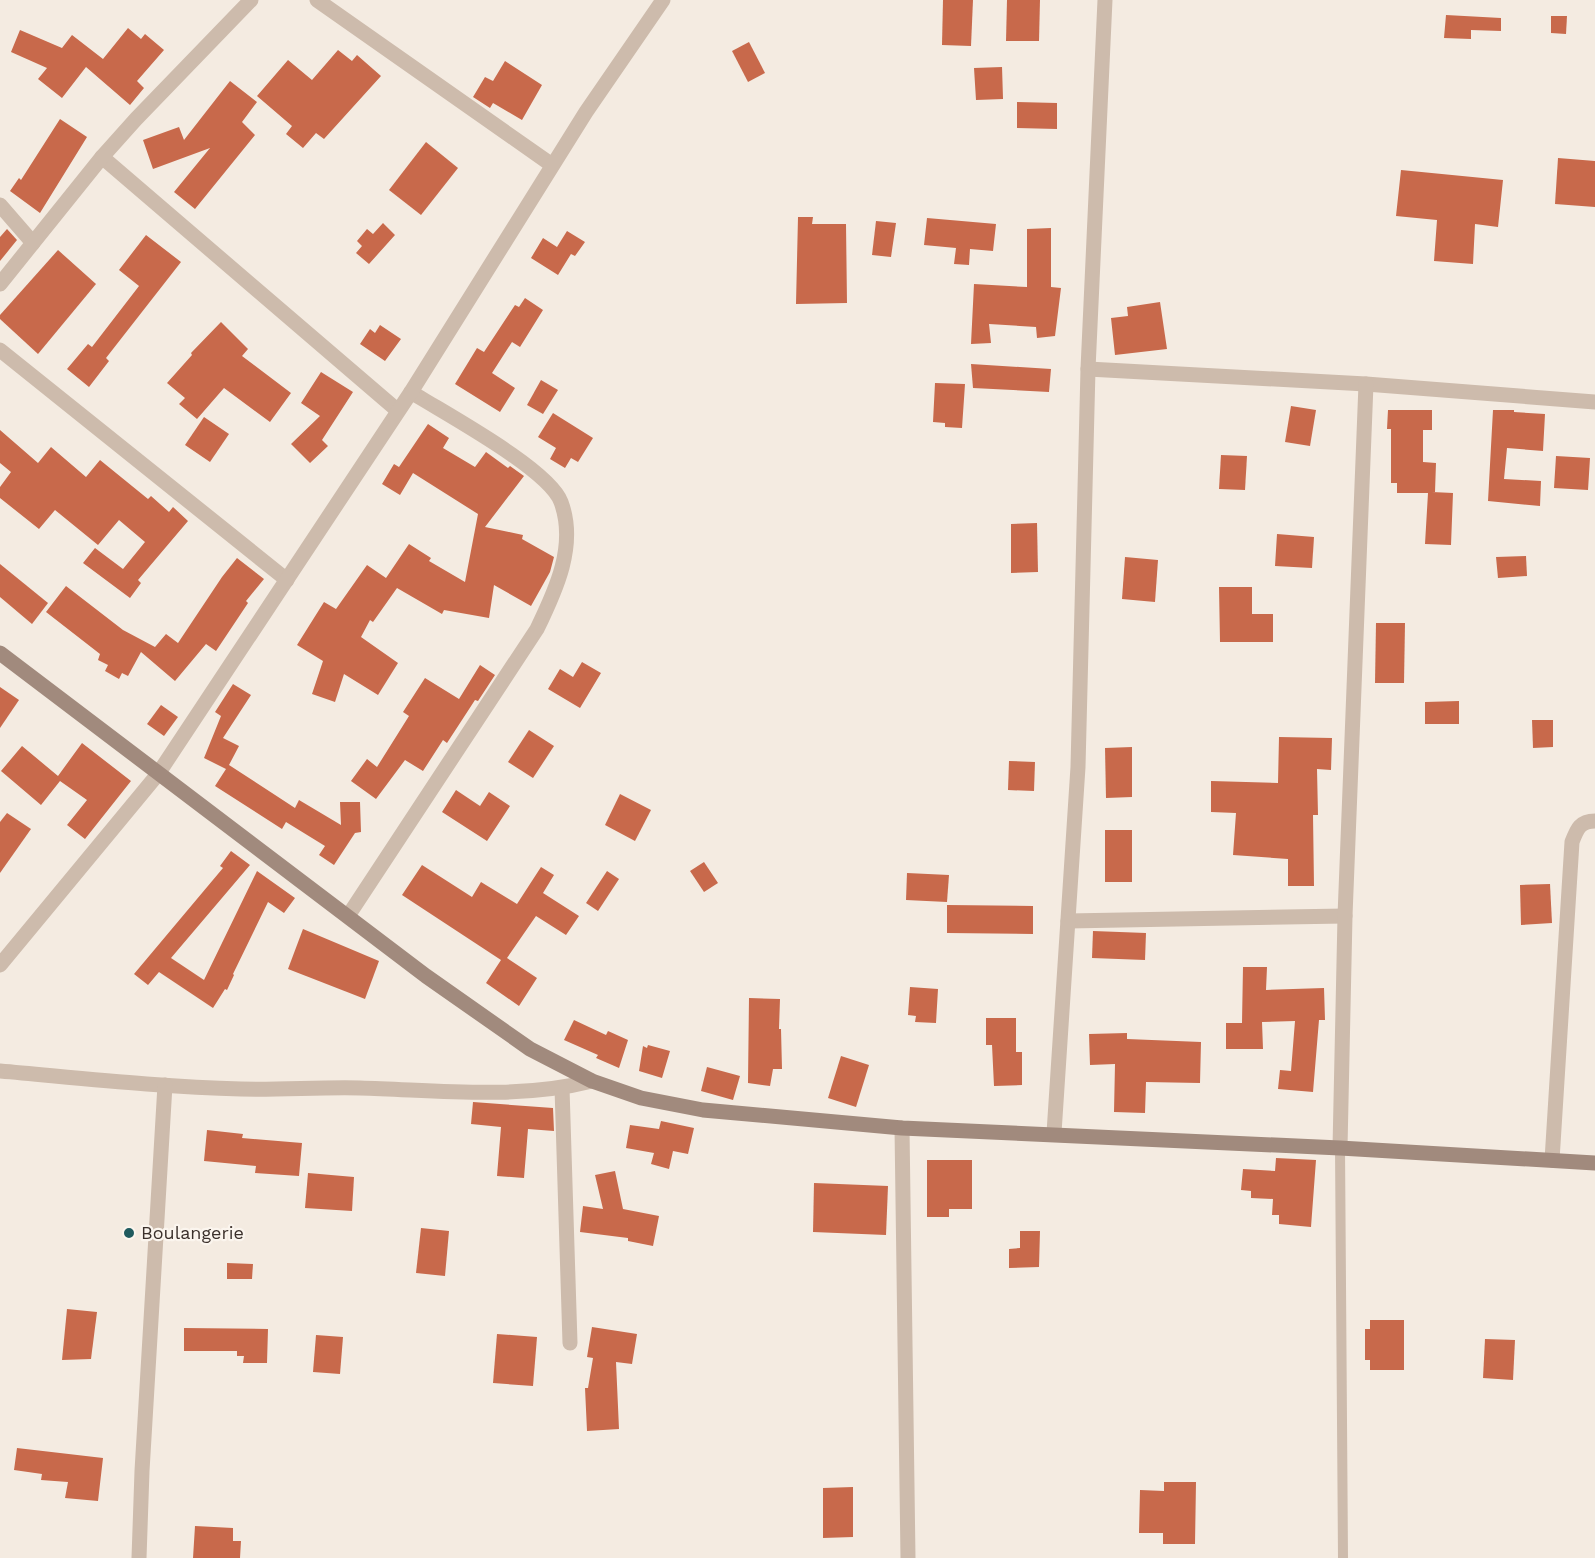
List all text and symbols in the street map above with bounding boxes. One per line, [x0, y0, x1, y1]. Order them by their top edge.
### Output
place label: Boulangerie [141, 1222, 244, 1243]
marker: Boulangerie [122, 1226, 136, 1240]

